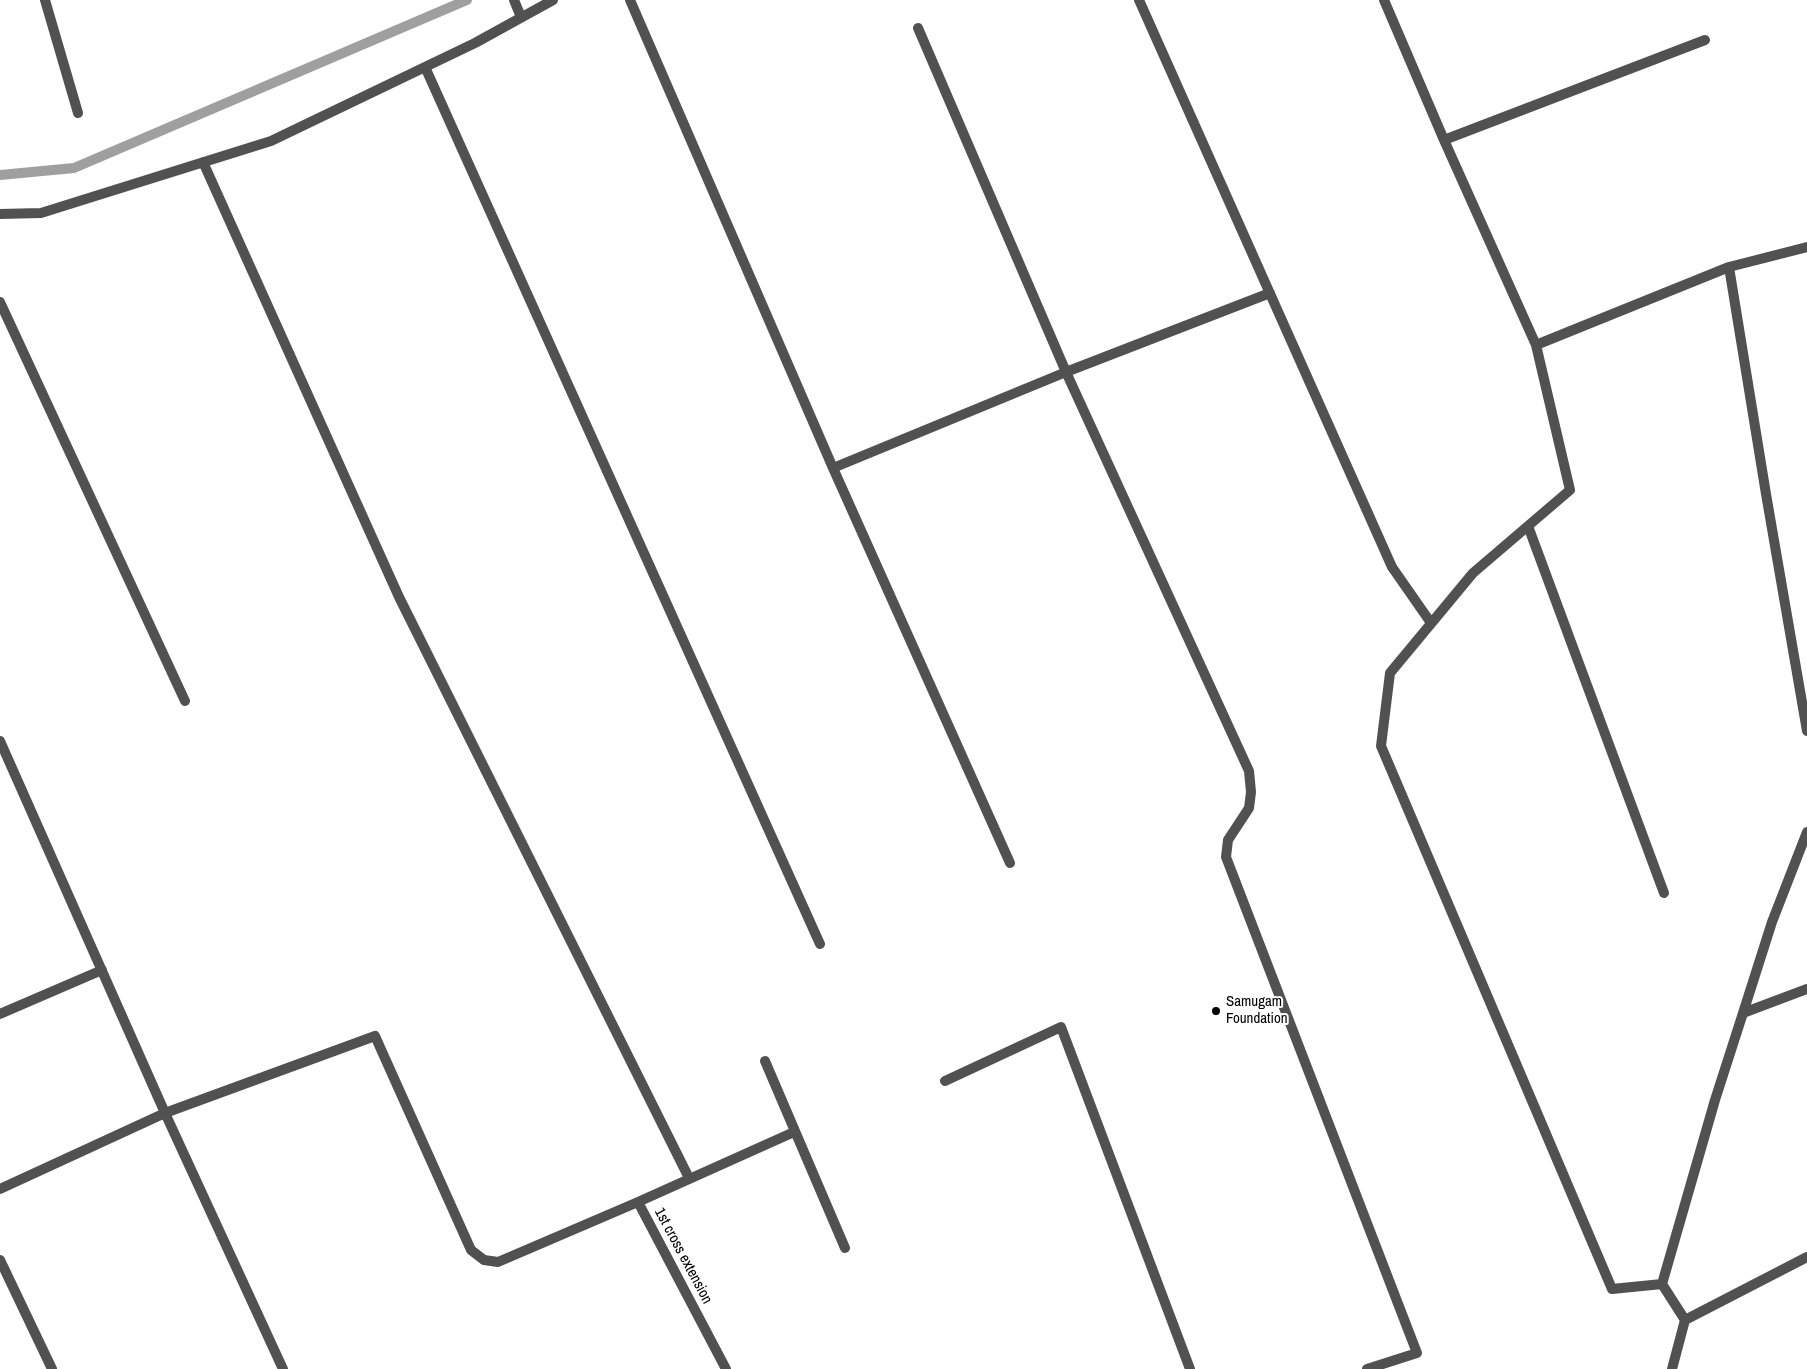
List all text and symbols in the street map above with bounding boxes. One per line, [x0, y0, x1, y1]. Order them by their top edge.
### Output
place label: Samugam Foundation [1226, 993, 1288, 1028]
marker: Samugam Foundation [1210, 1005, 1222, 1017]
street label: 1st cross extension [650, 1205, 716, 1307]

